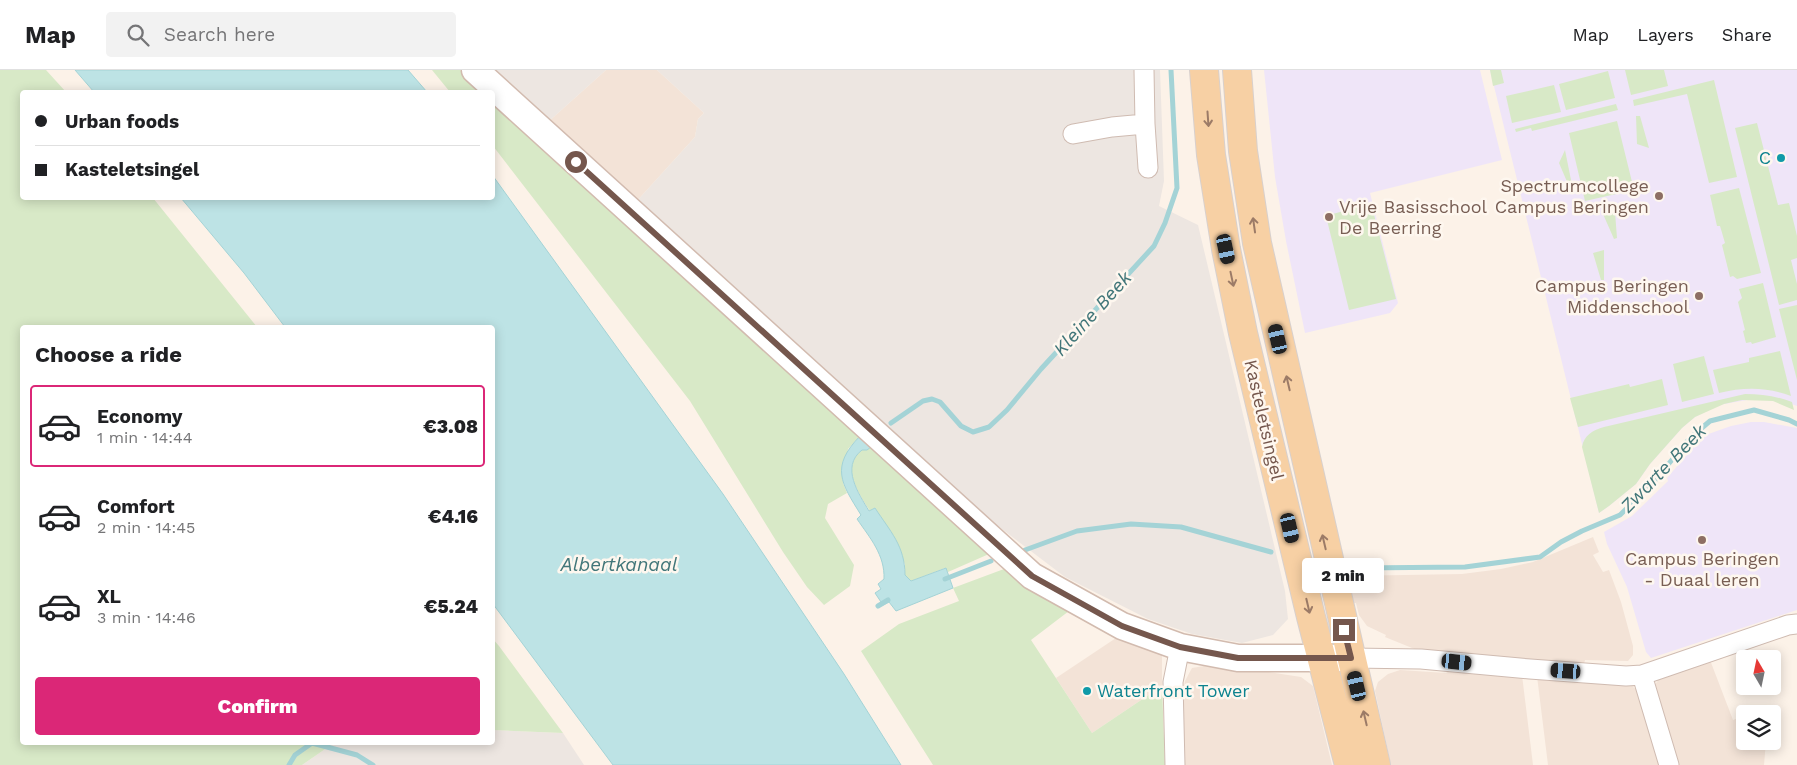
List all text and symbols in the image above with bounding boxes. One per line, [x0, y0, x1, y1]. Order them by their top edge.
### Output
search box [106, 12, 456, 57]
text: Map [25, 21, 76, 49]
icon: search [124, 21, 152, 49]
text: Search here [164, 23, 275, 46]
text: Map [1572, 24, 1609, 45]
text: Layers [1637, 24, 1694, 45]
text: Share [1722, 24, 1772, 45]
text: Urban foods [65, 110, 179, 133]
one-way arrow [1203, 110, 1212, 126]
place label: C [1759, 147, 1771, 168]
route start [565, 151, 587, 173]
marker: C [1775, 152, 1787, 164]
text: Kasteletsingel [65, 158, 199, 181]
place label: Spectrumcollege Campus Beringen [1495, 175, 1649, 217]
marker: Spectrumcollege Campus Beringen [1653, 190, 1665, 202]
place label: Vrije Basisschool De Beerring [1339, 196, 1487, 238]
marker: Vrije Basisschool De Beerring [1323, 211, 1335, 223]
one-way arrow [1249, 217, 1259, 233]
car [1215, 233, 1236, 265]
water label: Kleine Beek [1048, 266, 1137, 361]
one-way arrow [1228, 271, 1237, 287]
place label: Campus Beringen Middenschool [1535, 275, 1689, 317]
marker: Campus Beringen Middenschool [1693, 290, 1705, 302]
car [1267, 323, 1288, 355]
text: Choose a ride [35, 342, 182, 367]
street label: Kasteletsingel [1240, 357, 1289, 483]
one-way arrow [1283, 376, 1292, 392]
icon: car [37, 404, 82, 449]
text: Economy [97, 405, 182, 428]
text: €3.08 [423, 415, 478, 438]
water label: Zwarte Beek [1615, 419, 1712, 518]
text: 1 min · 14:44 [97, 428, 193, 447]
icon: car [37, 494, 82, 539]
text: Comfort [97, 495, 175, 518]
text: €4.16 [428, 505, 478, 528]
car [1279, 512, 1300, 544]
text: 2 min · 14:45 [97, 518, 195, 537]
one-way arrow [1319, 534, 1328, 550]
marker: Campus Beringen - Duaal leren [1696, 534, 1708, 546]
place label: Campus Beringen - Duaal leren [1625, 548, 1779, 590]
water label: Albertkanaal [559, 553, 678, 576]
callout: 2 min [1303, 558, 1385, 592]
text: 2 min [1321, 566, 1365, 585]
icon: car [37, 584, 82, 629]
text: XL [97, 585, 121, 608]
text: €5.24 [424, 595, 478, 618]
one-way arrow [1304, 598, 1313, 614]
text: 3 min · 14:46 [97, 608, 196, 627]
route end [1333, 619, 1355, 641]
north arrow [1736, 650, 1781, 695]
map controls [1736, 650, 1781, 750]
car [1441, 653, 1472, 671]
car [1550, 662, 1581, 680]
car [1346, 670, 1367, 702]
button: Confirm [35, 677, 480, 735]
place label: Waterfront Tower [1097, 680, 1250, 701]
marker: Waterfront Tower [1081, 685, 1093, 697]
button: layers [1736, 705, 1781, 750]
one-way arrow [1360, 710, 1369, 726]

